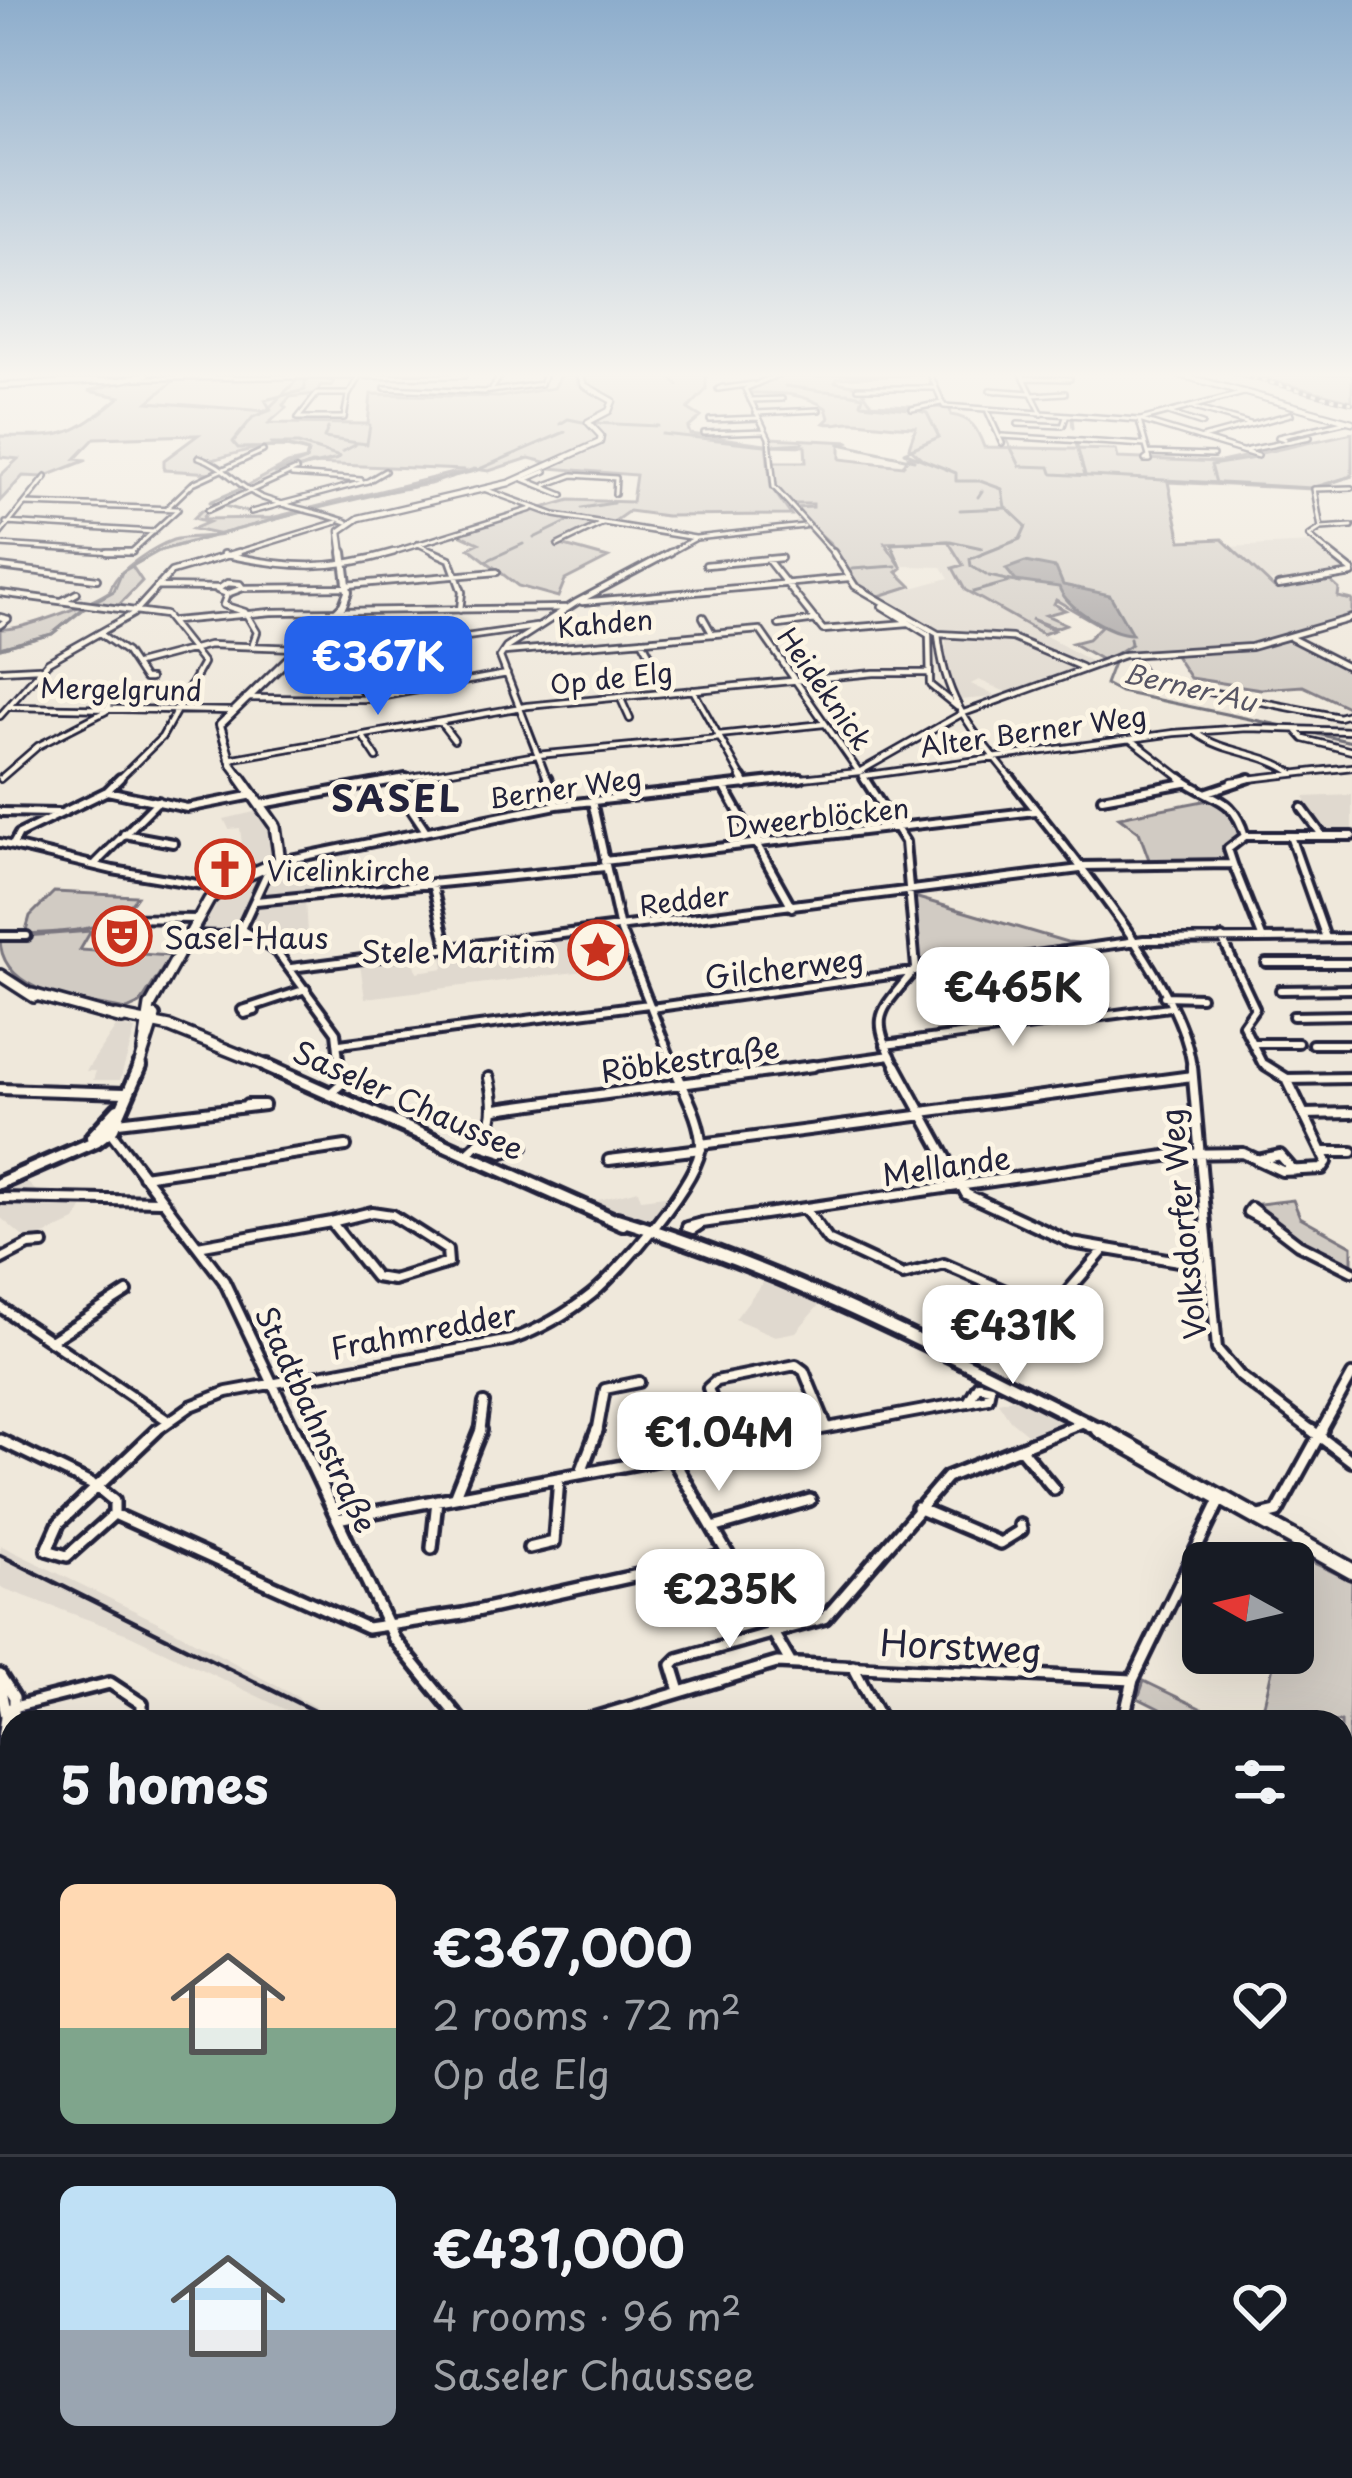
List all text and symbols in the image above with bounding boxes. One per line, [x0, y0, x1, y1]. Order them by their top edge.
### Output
street label: Kahden [555, 597, 655, 647]
pin: €367K [294, 616, 462, 718]
street label: Heideknick [769, 618, 883, 758]
text: €367K [311, 625, 445, 684]
street label: Op de Elg [548, 650, 674, 704]
water label: Berner Au [1120, 651, 1262, 722]
street label: Mergelgrund [40, 666, 202, 710]
street label: Alter Berner Weg [917, 694, 1149, 766]
street label: Berner Weg [486, 756, 644, 818]
district label: SASEL [331, 770, 463, 824]
street label: Dweerblöcken [723, 786, 911, 846]
church icon: Vicelinkirche [194, 838, 256, 900]
place label: Vicelinkirche [267, 849, 430, 890]
street label: Redder [637, 873, 732, 925]
theatre icon: Sasel-Haus [91, 905, 153, 967]
place label: Sasel-Haus [164, 914, 328, 959]
place icon: Stele Maritim [567, 919, 629, 981]
place label: Stele Maritim [361, 928, 556, 973]
street label: Gilcherweg [702, 935, 866, 999]
pin: €465K [929, 947, 1097, 1049]
text: €465K [943, 956, 1083, 1015]
street label: Röbkestraße [598, 1023, 782, 1093]
street label: Saseler Chaussee [286, 1028, 532, 1170]
street label: Volksdorfer Weg [1148, 1107, 1216, 1341]
street label: Mellande [879, 1134, 1013, 1196]
pin: €431K [929, 1285, 1097, 1387]
street label: Frahmredder [327, 1290, 520, 1370]
text: €431K [949, 1294, 1077, 1353]
street label: Stadtbahnstraße [245, 1298, 389, 1540]
pin: €1.04M [621, 1392, 817, 1494]
text: €1.04M [644, 1401, 794, 1460]
north arrow [1182, 1542, 1314, 1674]
map controls [1182, 1542, 1314, 1674]
pin: €235K [646, 1549, 814, 1651]
text: €235K [663, 1558, 797, 1617]
street label: Horstweg [879, 1614, 1043, 1676]
text: 5 homes [60, 1744, 269, 1821]
icon: filters [1227, 1749, 1293, 1815]
text: €367,000 [432, 1907, 693, 1984]
icon: home [156, 1932, 300, 2076]
icon: heart [1227, 1971, 1293, 2037]
text: 2 rooms · 72 m² [432, 1984, 741, 2043]
text: Op de Elg [432, 2043, 610, 2102]
text: €431,000 [432, 2208, 685, 2285]
icon: home [156, 2234, 300, 2378]
icon: heart [1227, 2273, 1293, 2339]
text: 4 rooms · 96 m² [432, 2285, 742, 2344]
text: Saseler Chaussee [432, 2344, 755, 2403]

